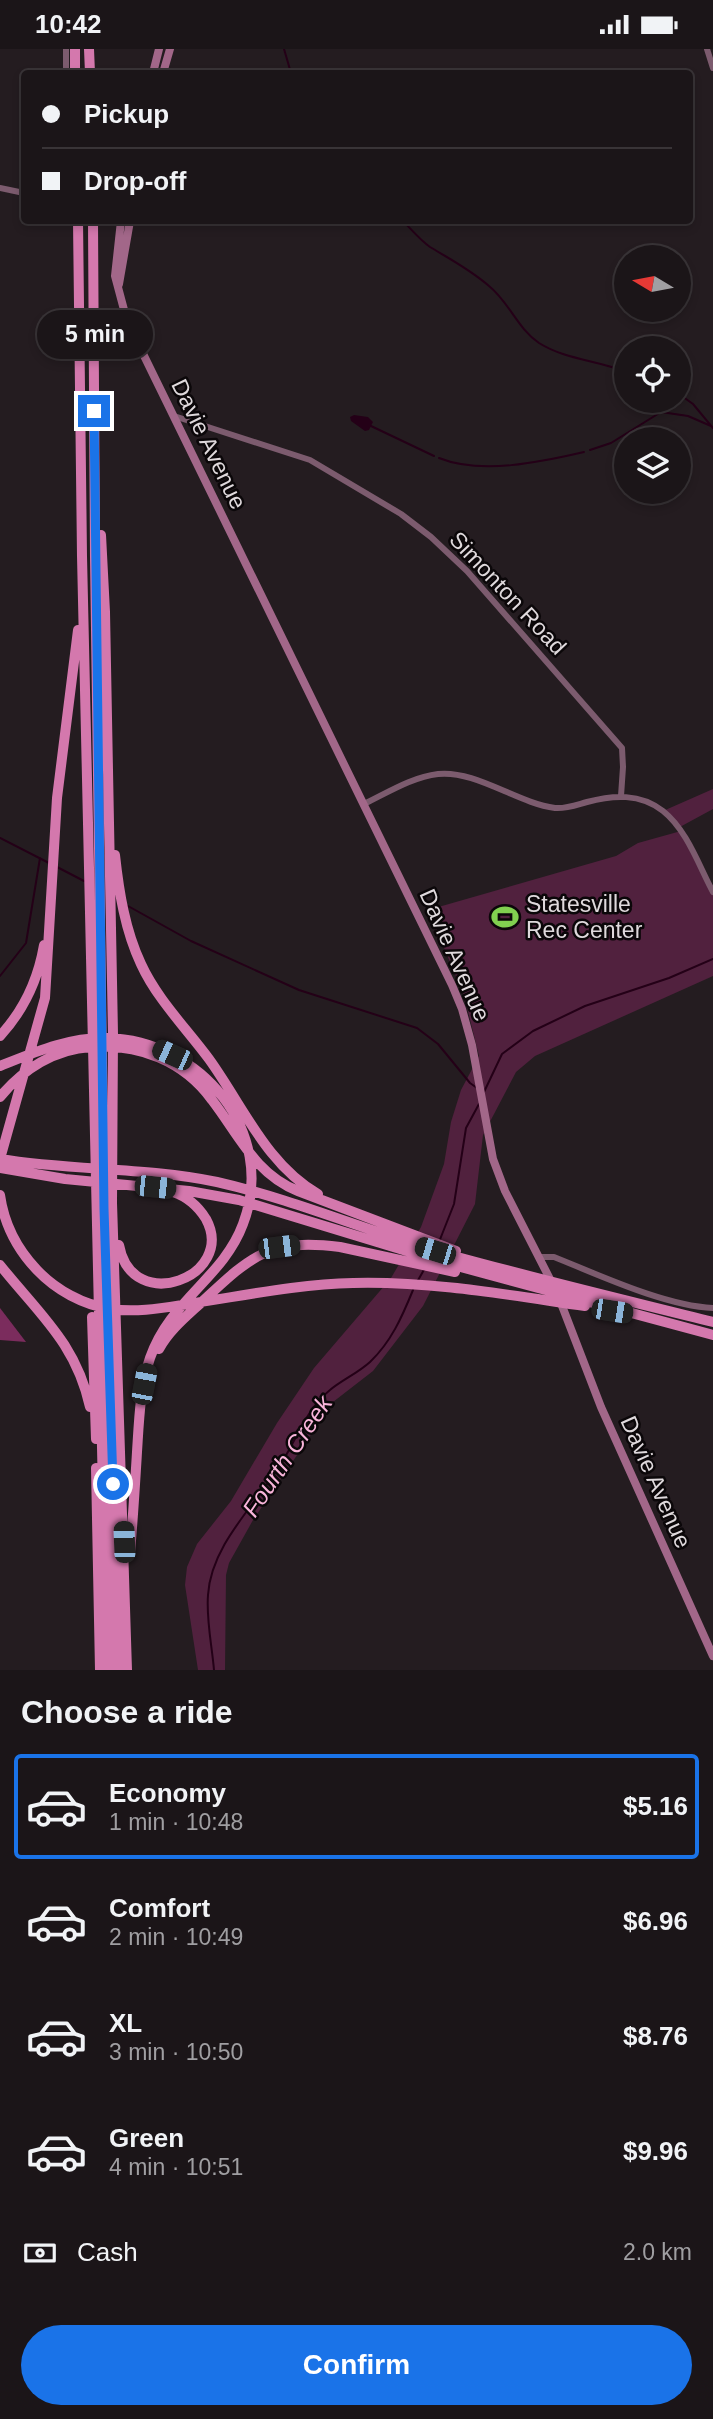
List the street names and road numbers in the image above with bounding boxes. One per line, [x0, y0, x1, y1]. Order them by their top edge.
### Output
street label: Davie Avenue [166, 375, 252, 513]
street label: Simonton Road [444, 526, 572, 660]
street label: Davie Avenue [414, 885, 496, 1025]
street label: Davie Avenue [615, 1412, 697, 1552]

